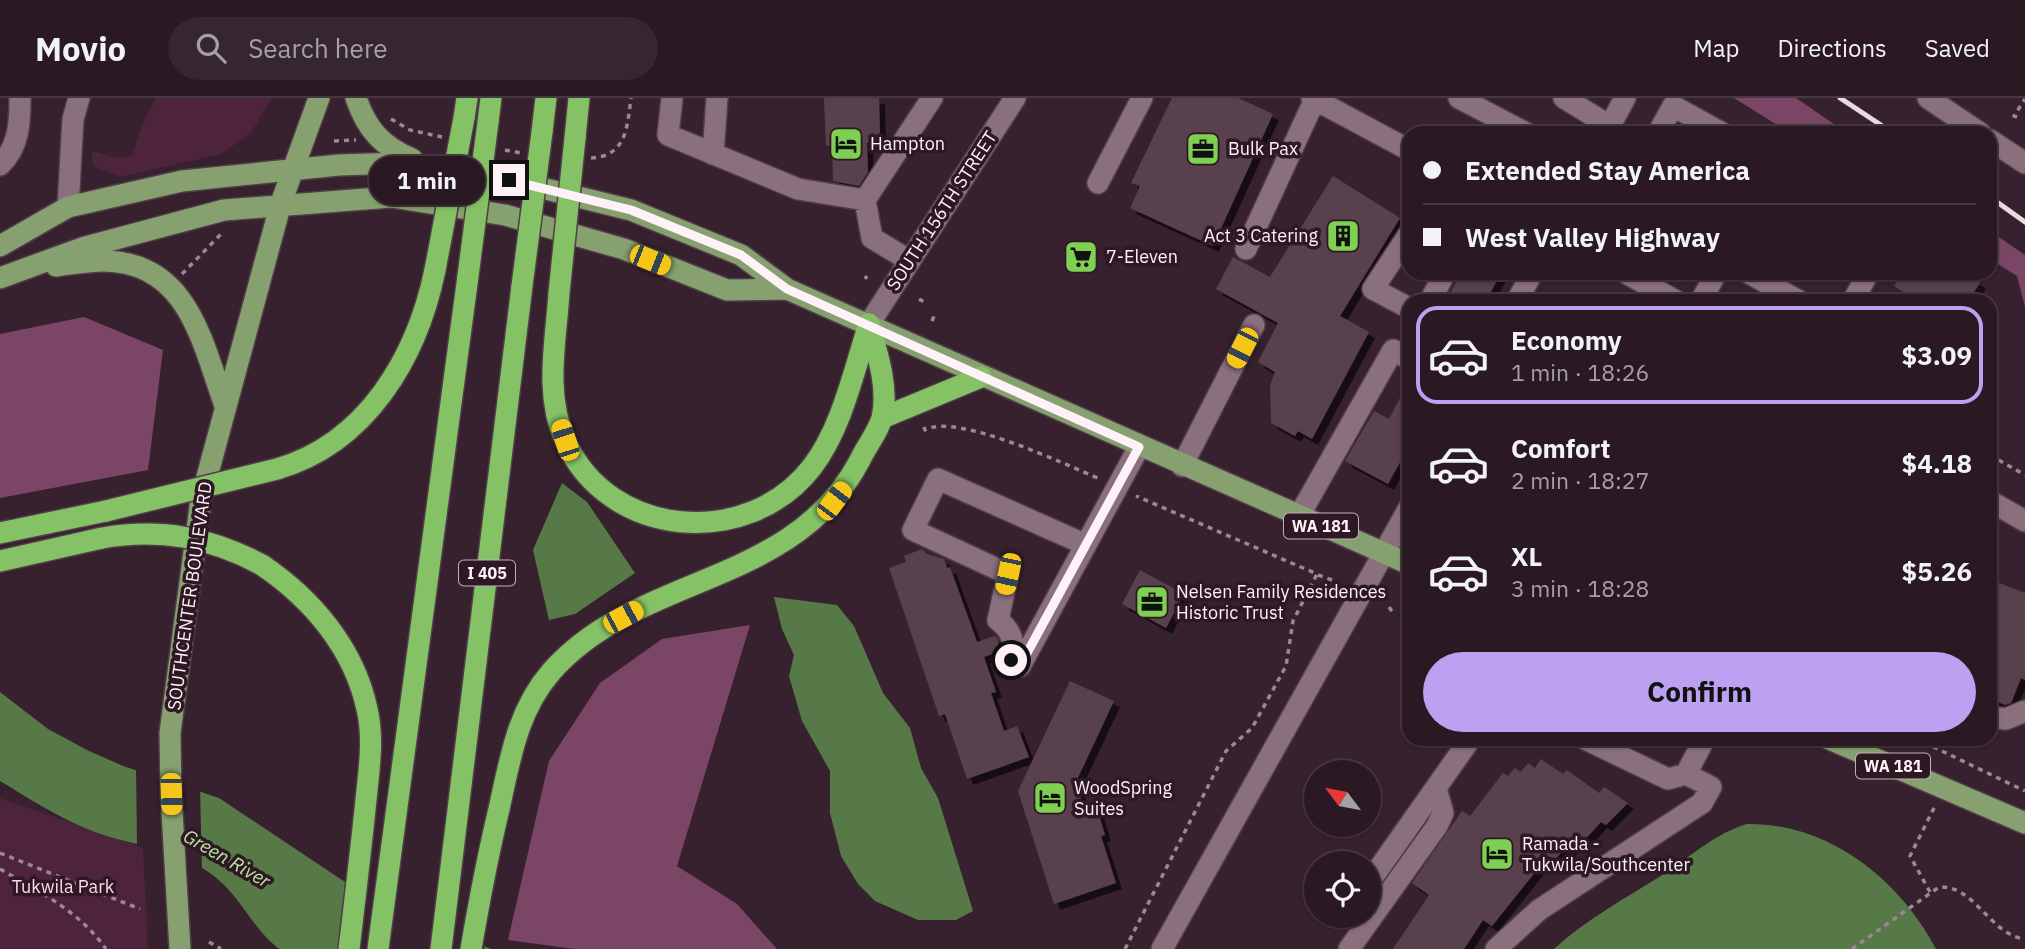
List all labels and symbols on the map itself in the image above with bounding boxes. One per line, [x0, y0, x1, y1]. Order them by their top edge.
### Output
hotel icon: Hampton [827, 125, 865, 163]
street label: SOUTH 156TH STREET [881, 127, 1002, 295]
office icon: Bulk Pax [1184, 130, 1222, 168]
place label: Hampton [870, 132, 945, 155]
place label: Bulk Pax [1228, 137, 1298, 160]
callout: 1 min [369, 155, 484, 204]
route end [493, 164, 525, 196]
building icon: Act 3 Catering [1324, 217, 1362, 255]
place label: Act 3 Catering [1204, 224, 1318, 247]
supermarket icon: 7-Eleven [1062, 238, 1100, 276]
car [627, 242, 674, 278]
place label: 7-Eleven [1106, 245, 1178, 268]
car [1224, 325, 1261, 371]
car [549, 417, 582, 463]
car [813, 478, 856, 524]
street label: SOUTHCENTER BOULEVARD [162, 480, 217, 712]
road number: WA 181 [1284, 514, 1358, 538]
car [994, 551, 1023, 597]
road number: I 405 [459, 560, 515, 586]
place label: Nelsen Family Residences Historic Trust [1176, 580, 1386, 624]
office icon: Nelsen Family Residences Historic Trust [1133, 583, 1171, 621]
car [600, 598, 647, 636]
route start [995, 644, 1027, 676]
road number: WA 181 [1856, 754, 1930, 778]
north arrow [1304, 760, 1381, 836]
car [160, 773, 183, 815]
place label: WoodSpring Suites [1074, 776, 1173, 820]
hotel icon: WoodSpring Suites [1031, 779, 1069, 817]
water label: Green River [179, 823, 276, 893]
place label: Ramada - Tukwila/Southcenter [1522, 832, 1690, 876]
hotel icon: Ramada - Tukwila/Southcenter [1478, 835, 1516, 873]
park label: Tukwila Park [12, 875, 115, 898]

